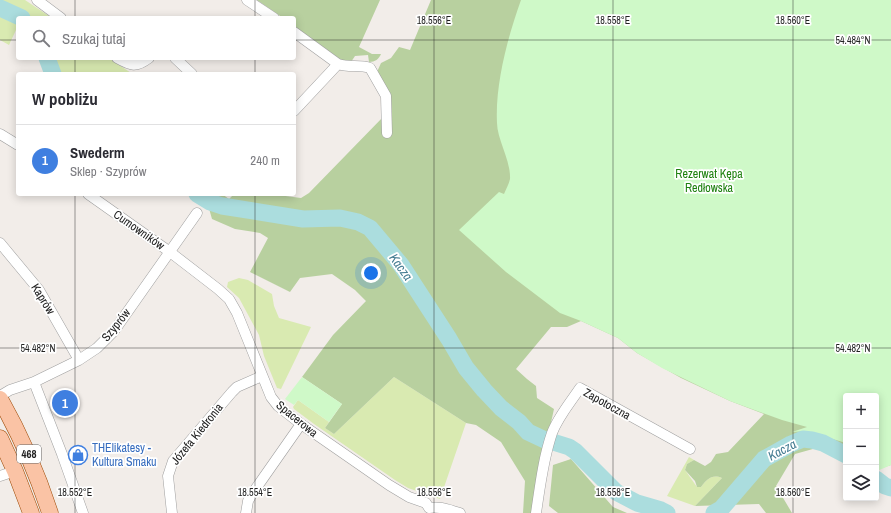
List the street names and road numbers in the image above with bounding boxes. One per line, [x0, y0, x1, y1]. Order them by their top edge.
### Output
street label: Cumowników [110, 207, 169, 254]
street label: Kaprów [27, 281, 59, 318]
street label: Szyprów [98, 305, 135, 345]
street label: Zapotoczna [581, 385, 634, 424]
street label: Spacerowa [273, 397, 322, 441]
street label: Józefa Kiedronia [167, 400, 227, 468]
road number: 468 [17, 445, 41, 463]

